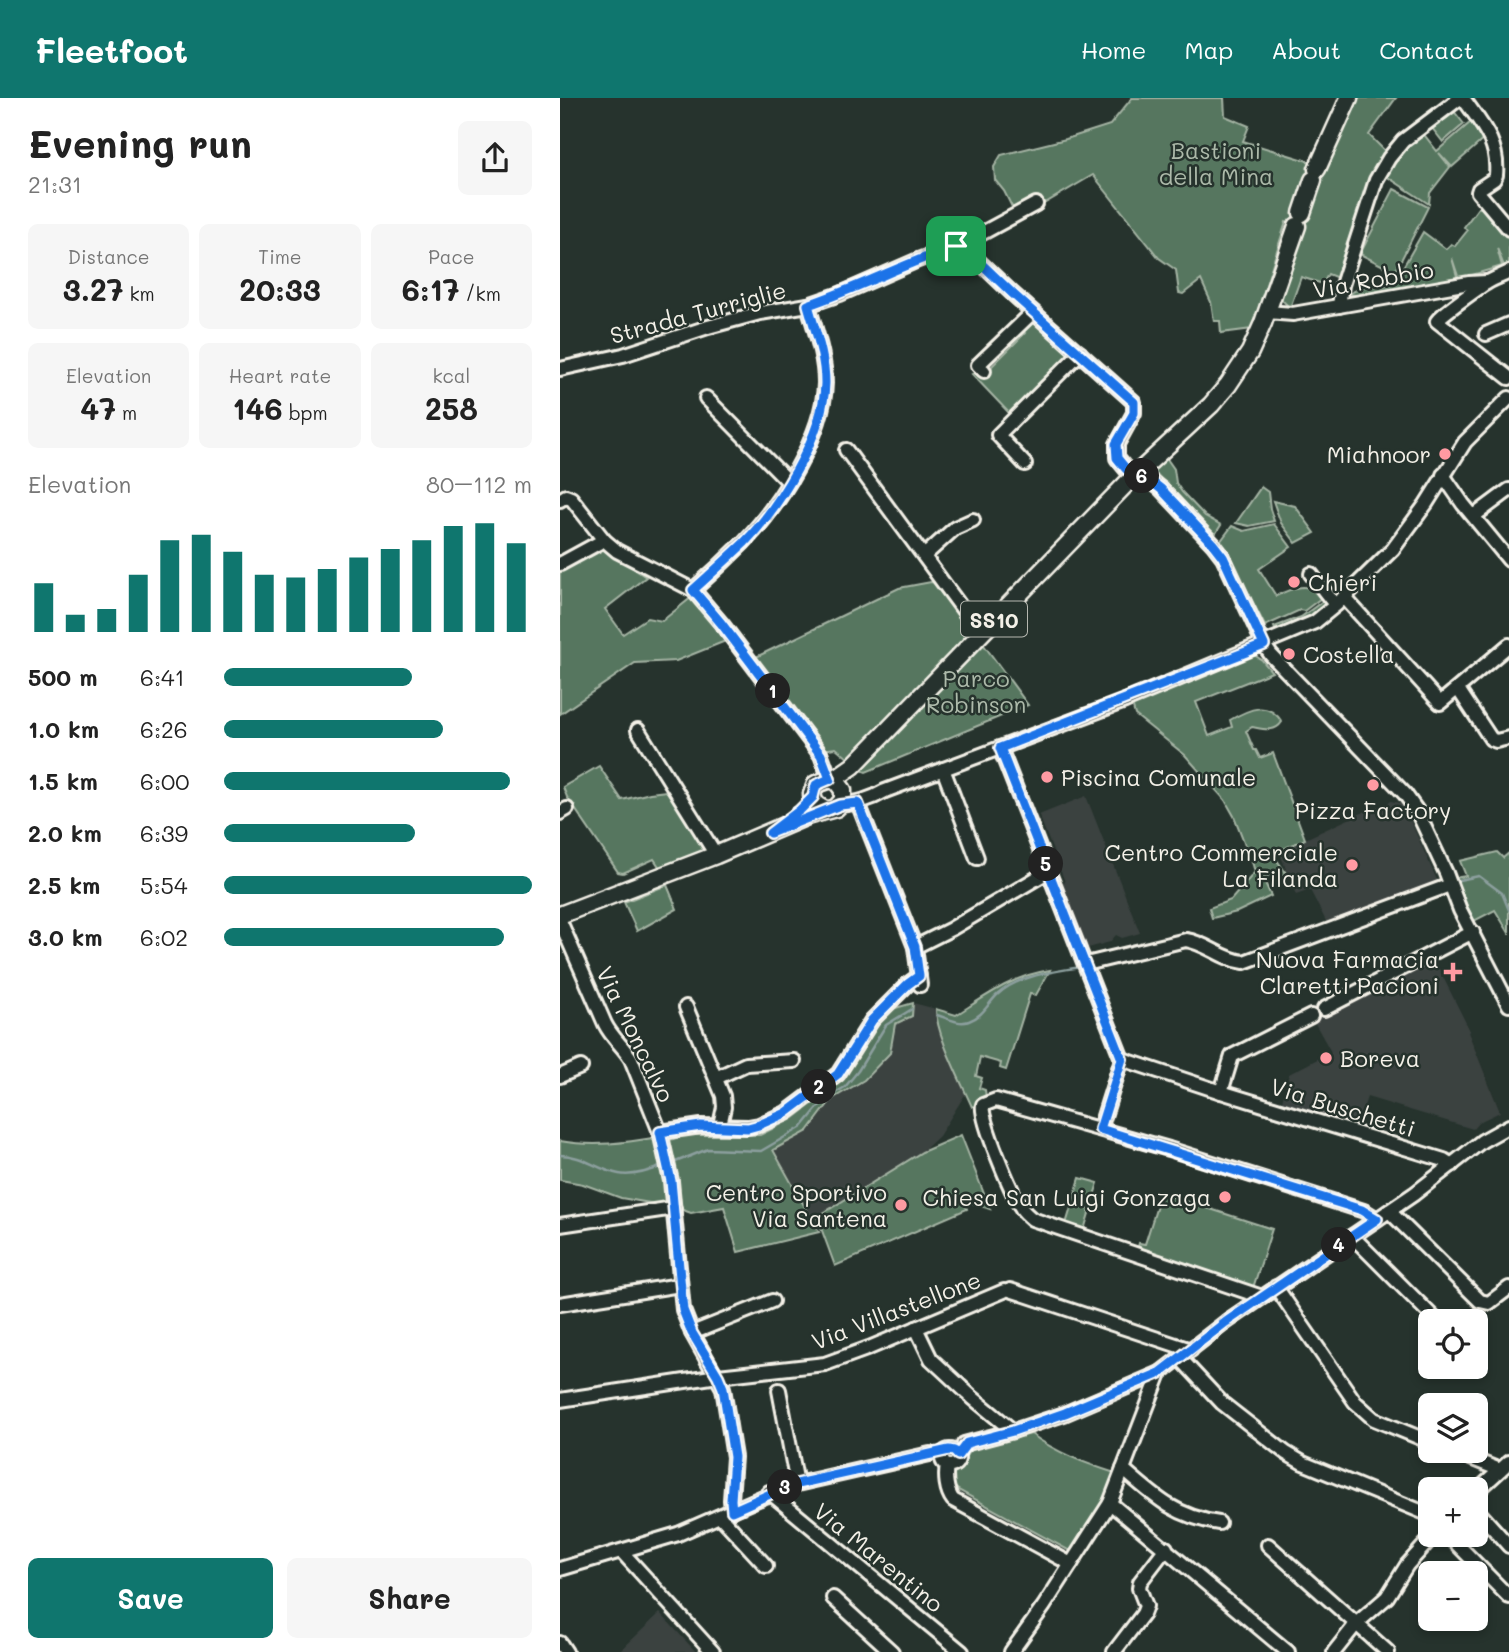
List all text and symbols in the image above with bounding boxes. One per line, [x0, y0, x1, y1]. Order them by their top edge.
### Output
text: Fleetfoot [35, 28, 188, 71]
text: Home [1081, 34, 1146, 65]
text: Map [1184, 34, 1233, 65]
text: About [1271, 34, 1341, 65]
text: Contact [1379, 34, 1474, 65]
text: Evening run [28, 118, 252, 168]
button: share [458, 121, 532, 195]
park label: Bastioni della Mina [1159, 135, 1273, 191]
text: 21:31 [28, 169, 82, 199]
pin [926, 216, 986, 276]
icon: arrive [937, 227, 975, 265]
text: Distance [68, 244, 150, 269]
text: Time [258, 244, 302, 269]
text: Pace [428, 244, 475, 269]
street label: Via Robbio [1310, 254, 1436, 304]
text: 3.27 [63, 269, 123, 309]
text: 20:33 [239, 269, 321, 309]
text: 6:17 [402, 269, 460, 309]
street label: Strada Turriglie [607, 274, 789, 350]
text: km [123, 281, 155, 306]
text: /km [460, 281, 501, 306]
text: Elevation [66, 363, 151, 388]
text: Heart rate [229, 363, 331, 388]
text: kcal [432, 363, 470, 388]
text: 47 [80, 388, 116, 428]
text: 146 [232, 388, 283, 428]
text: 258 [425, 388, 478, 428]
text: m [116, 400, 137, 425]
text: bpm [283, 400, 328, 425]
place label: Miahnoor [1327, 439, 1431, 469]
marker: Miahnoor [1437, 446, 1453, 462]
pin: 6 [1124, 458, 1160, 494]
text: 6 [1136, 463, 1147, 488]
text: Elevation [28, 469, 131, 499]
text: 80–112 m [426, 469, 532, 499]
place label: Chieri [1308, 567, 1377, 597]
marker: Chieri [1286, 574, 1302, 590]
road number: SS10 [961, 602, 1027, 636]
place label: Costella [1303, 639, 1394, 669]
marker: Costella [1281, 646, 1297, 662]
text: 500 m [28, 662, 98, 692]
text: 6:41 [140, 662, 185, 692]
park label: Parco Robinson [926, 663, 1026, 719]
pin: 1 [756, 674, 790, 708]
text: 1 [768, 678, 777, 703]
text: 1.0 km [28, 714, 99, 744]
text: 6:26 [140, 714, 188, 744]
place label: Piscina Comunale [1061, 762, 1256, 792]
text: 1.5 km [28, 766, 98, 796]
text: 6:00 [140, 766, 189, 796]
marker: Piscina Comunale [1039, 769, 1055, 785]
marker: Pizza Factory [1365, 777, 1381, 793]
place label: Pizza Factory [1295, 795, 1451, 825]
text: 2.0 km [28, 818, 102, 848]
text: 6:39 [140, 818, 188, 848]
place label: Centro Commerciale La Filanda [1105, 837, 1338, 893]
pin: 5 [1028, 846, 1064, 882]
text: 5 [1040, 851, 1051, 876]
marker: Centro Commerciale La Filanda [1344, 857, 1360, 873]
text: 2.5 km [28, 870, 100, 900]
text: 5:54 [140, 870, 187, 900]
text: 3.0 km [28, 922, 103, 952]
text: 6:02 [140, 922, 188, 952]
place label: Nuova Farmacia Claretti Pacioni [1256, 944, 1439, 1000]
street label: Via Moncalvo [590, 961, 682, 1107]
marker: Nuova Farmacia Claretti Pacioni [1445, 964, 1461, 980]
place label: Boreva [1340, 1043, 1420, 1073]
marker: Boreva [1318, 1050, 1334, 1066]
pin: 2 [802, 1070, 836, 1104]
street label: Via Buschetti [1267, 1071, 1419, 1143]
text: 2 [813, 1074, 824, 1099]
place label: Centro Sportivo Via Santena [706, 1177, 887, 1233]
place label: Chiesa San Luigi Gonzaga [922, 1182, 1211, 1212]
marker: Chiesa San Luigi Gonzaga [1217, 1189, 1233, 1205]
marker: Centro Sportivo Via Santena [893, 1197, 909, 1213]
pin: 4 [1322, 1228, 1356, 1262]
text: 4 [1332, 1232, 1345, 1257]
street label: Via Villastellone [807, 1264, 985, 1356]
map controls [1418, 1309, 1488, 1631]
button: locate [1418, 1309, 1488, 1379]
button: layers [1418, 1393, 1488, 1463]
pin: 3 [768, 1470, 803, 1504]
text: 3 [779, 1474, 790, 1499]
button: + [1418, 1477, 1488, 1547]
street label: Via Marentino [808, 1496, 950, 1618]
button: Save [28, 1558, 273, 1638]
button: Share [287, 1558, 532, 1638]
button: − [1418, 1561, 1488, 1631]

